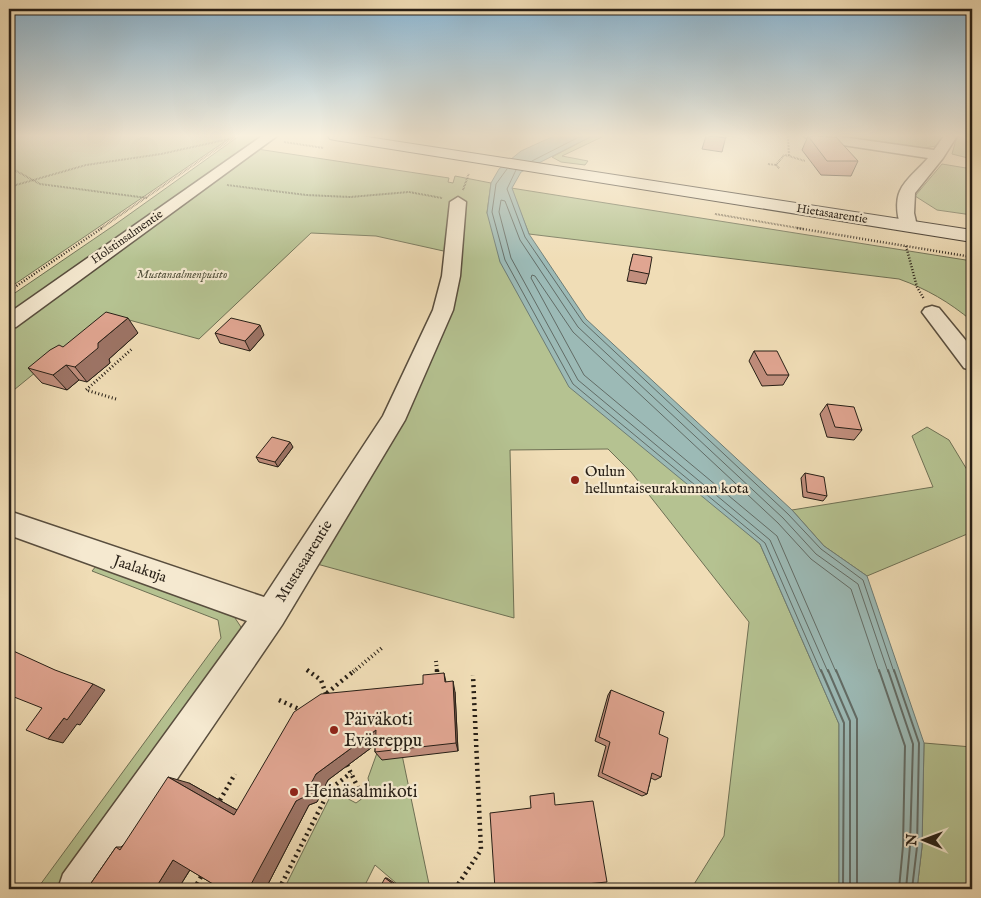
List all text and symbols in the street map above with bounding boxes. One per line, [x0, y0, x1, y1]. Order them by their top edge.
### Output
street label: Hietasaarentie [795, 201, 869, 227]
street label: Holstinsalmentie [88, 206, 166, 267]
park label: Mustansalmenpuisto [137, 267, 227, 282]
place label: Oulun helluntaiseurakunnan kota [585, 462, 749, 498]
marker: Oulun helluntaiseurakunnan kota [569, 474, 581, 486]
street label: Mustasaarentie [271, 516, 337, 606]
street label: Jaalakuja [109, 550, 170, 587]
place label: Päiväkoti Eväsreppu [344, 709, 422, 753]
marker: Päiväkoti Eväsreppu [328, 724, 340, 736]
place label: Heinäsalmikoti [304, 781, 418, 804]
marker: Heinäsalmikoti [288, 786, 300, 798]
north arrow [898, 816, 948, 866]
text: N [903, 834, 921, 847]

